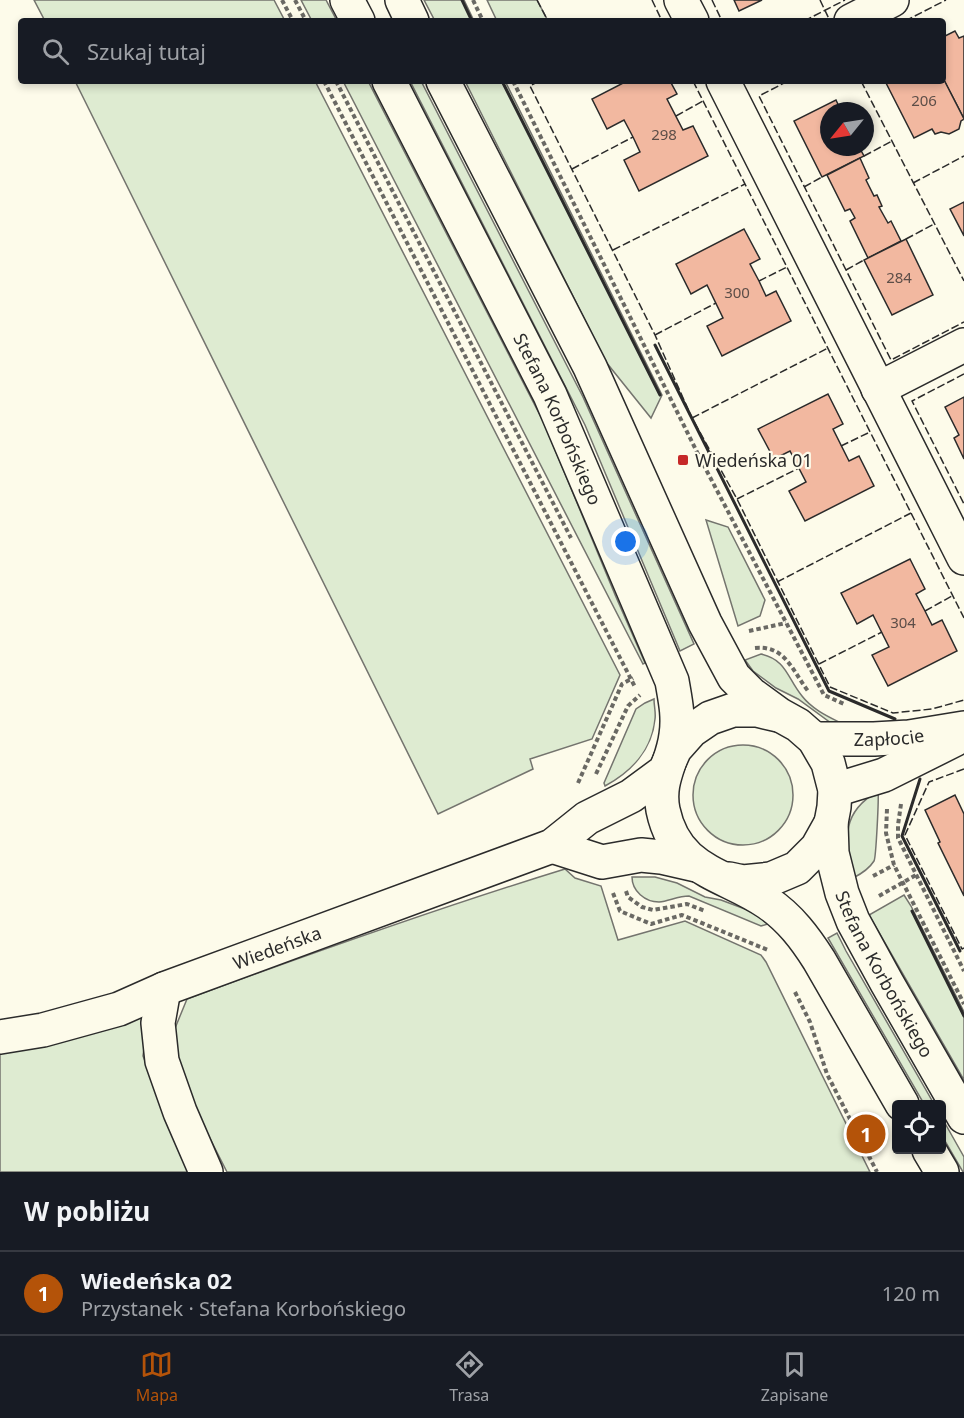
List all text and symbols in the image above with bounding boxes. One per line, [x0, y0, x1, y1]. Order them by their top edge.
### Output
search box [18, 18, 946, 84]
icon: search [39, 35, 72, 68]
text: Szukaj tutaj [87, 36, 206, 66]
house number: 206 [911, 90, 937, 110]
north arrow [820, 102, 874, 156]
house number: 298 [651, 124, 677, 144]
house number: 284 [886, 267, 912, 287]
house number: 300 [724, 282, 750, 302]
street label: Stefana Korbońskiego [508, 329, 607, 509]
place label: Wiedeńska 01 [695, 448, 813, 472]
marker: Wiedeńska 01 [676, 453, 690, 467]
your location [611, 527, 640, 556]
house number: 304 [890, 612, 916, 632]
street label: Zapłocie [854, 723, 926, 751]
street label: Stefana Korbońskiego [830, 887, 939, 1062]
street label: Wiedeńska [229, 920, 324, 975]
map controls [892, 1100, 946, 1154]
button: locate [892, 1100, 946, 1154]
pin: 1 [846, 1112, 886, 1156]
text: W pobliżu [24, 1193, 150, 1229]
text: Wiedeńska 02 [81, 1265, 232, 1295]
text: 1 [38, 1280, 49, 1307]
text: 120 m [882, 1280, 940, 1307]
text: Przystanek · Stefana Korbońskiego [81, 1295, 406, 1322]
tab: Mapa [136, 1348, 178, 1406]
tab: Trasa [449, 1348, 489, 1406]
tab: Zapisane [761, 1348, 828, 1406]

